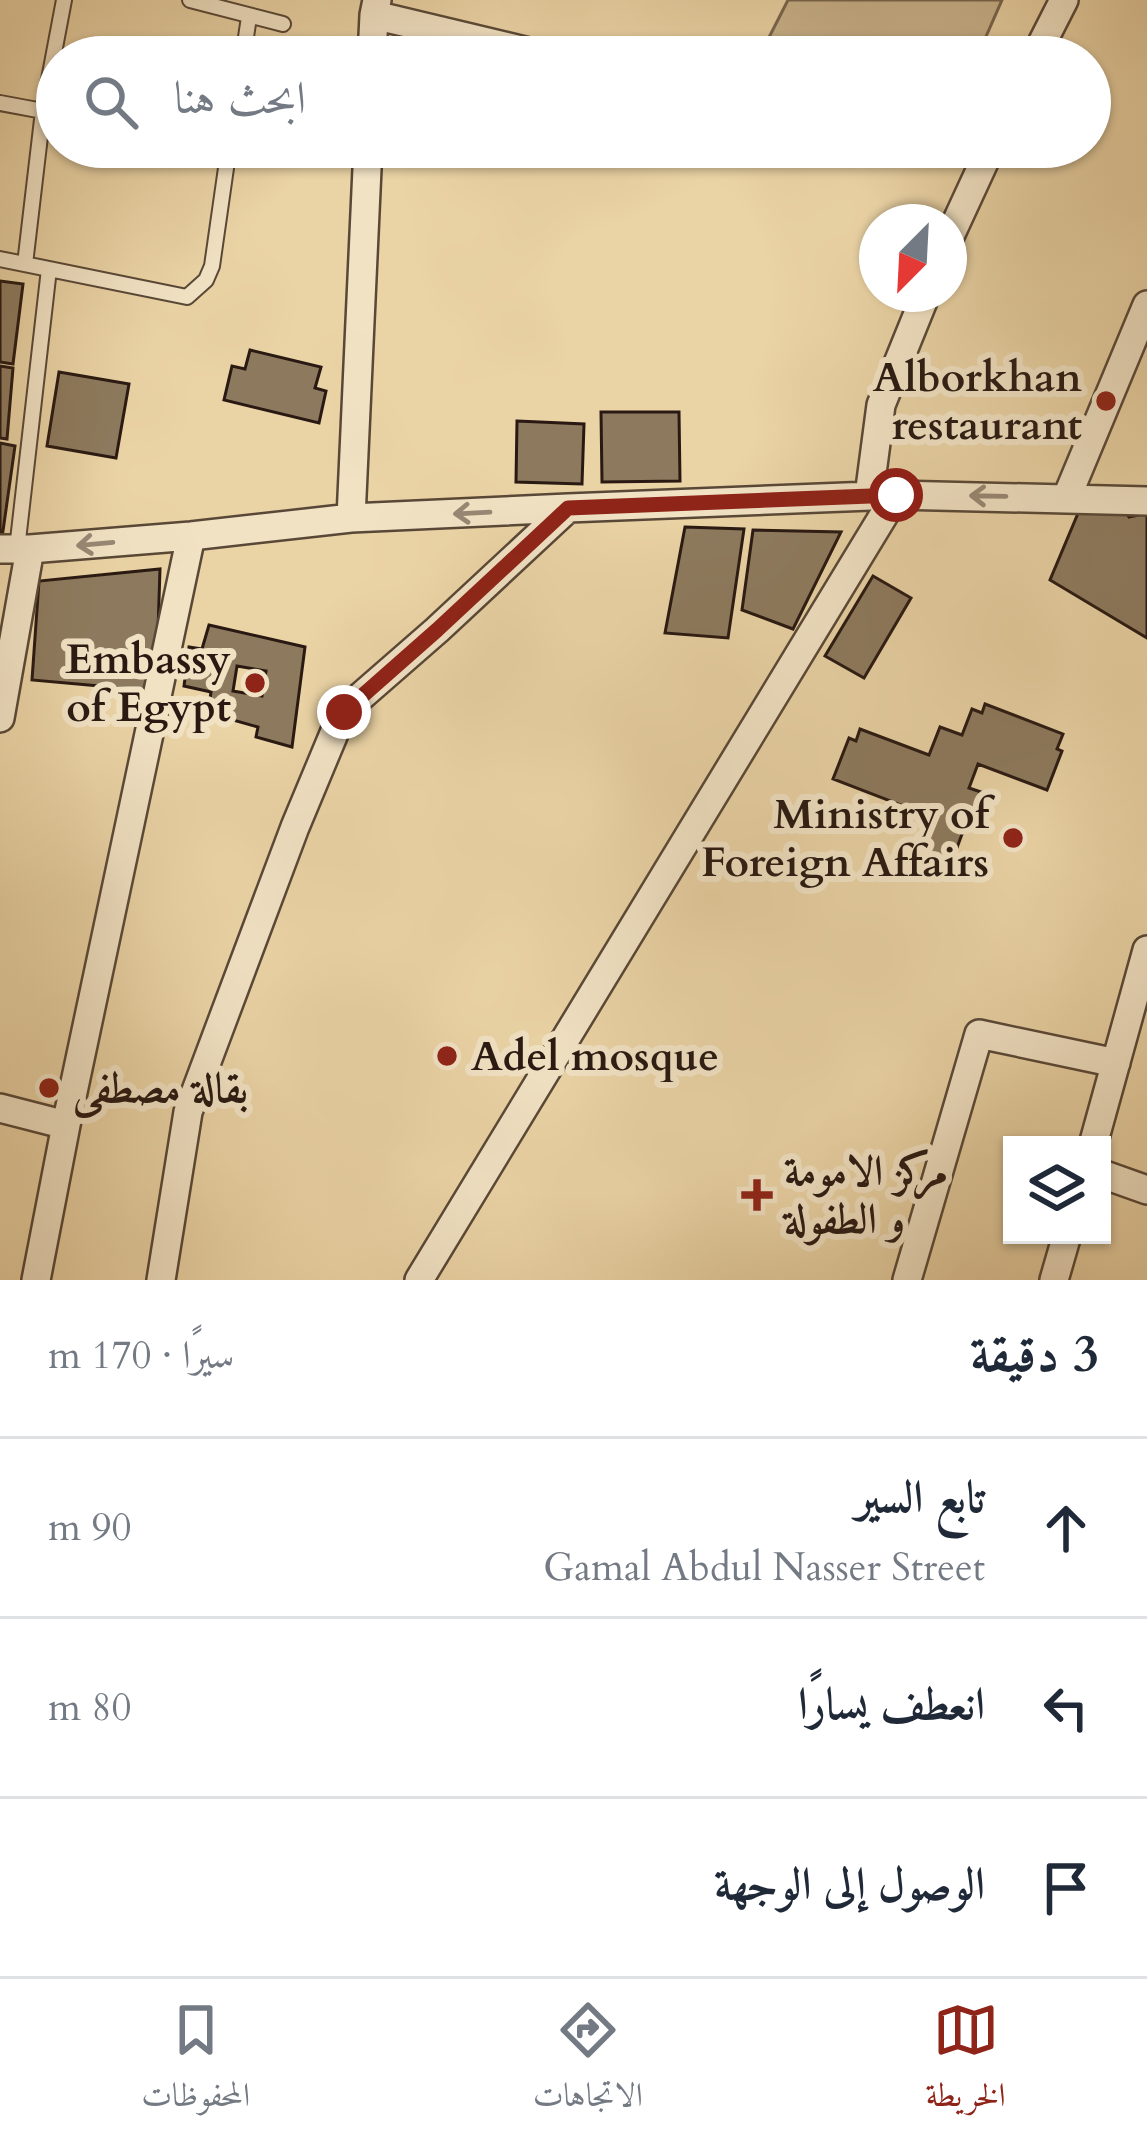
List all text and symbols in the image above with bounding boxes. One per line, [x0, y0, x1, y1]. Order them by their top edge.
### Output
search box [36, 36, 1111, 168]
text: ابحث هنا [174, 68, 306, 129]
icon: search [78, 69, 144, 135]
north arrow [859, 204, 967, 312]
place label: Alborkhan restaurant [873, 349, 1082, 454]
marker: Alborkhan restaurant [1093, 388, 1119, 414]
route start [869, 468, 923, 522]
one-way arrow [969, 485, 1008, 507]
one-way arrow [453, 502, 492, 525]
one-way arrow [76, 533, 115, 556]
place label: Embassy of Egypt [66, 631, 231, 736]
marker: Embassy of Egypt [242, 670, 268, 696]
route end [317, 685, 371, 739]
place label: Ministry of Foreign Affairs [701, 786, 996, 891]
marker: Ministry of Foreign Affairs [1000, 825, 1026, 851]
place label: Adel mosque [471, 1028, 719, 1085]
marker: Adel mosque [434, 1043, 460, 1069]
place label: بقالة مصطفى [72, 1060, 248, 1119]
marker: بقالة مصطفى [36, 1075, 62, 1101]
map controls [1003, 1136, 1111, 1244]
button: layers [1003, 1136, 1111, 1244]
place label: مركز الامومة و الطفولة [781, 1143, 948, 1248]
marker: مركز الامومة و الطفولة [741, 1179, 773, 1211]
text: 3 دقيقة [970, 1320, 1099, 1390]
text: سيرًا · 170 m [48, 1329, 234, 1382]
text: تابع السير [855, 1467, 985, 1528]
icon: ahead [1033, 1495, 1099, 1561]
text: 90 m [48, 1501, 131, 1554]
text: Gamal Abdul Nasser Street [543, 1541, 985, 1594]
text: انعطف يسارًا [798, 1674, 985, 1735]
icon: left [1033, 1675, 1099, 1741]
text: 80 m [48, 1681, 131, 1734]
text: الوصول إلى الوجهة [714, 1854, 985, 1915]
icon: arrive [1033, 1855, 1099, 1921]
tab: المحفوظات [141, 1997, 250, 2127]
tab: الاتجاهات [533, 1997, 643, 2127]
tab: الخريطة [925, 1997, 1006, 2127]

